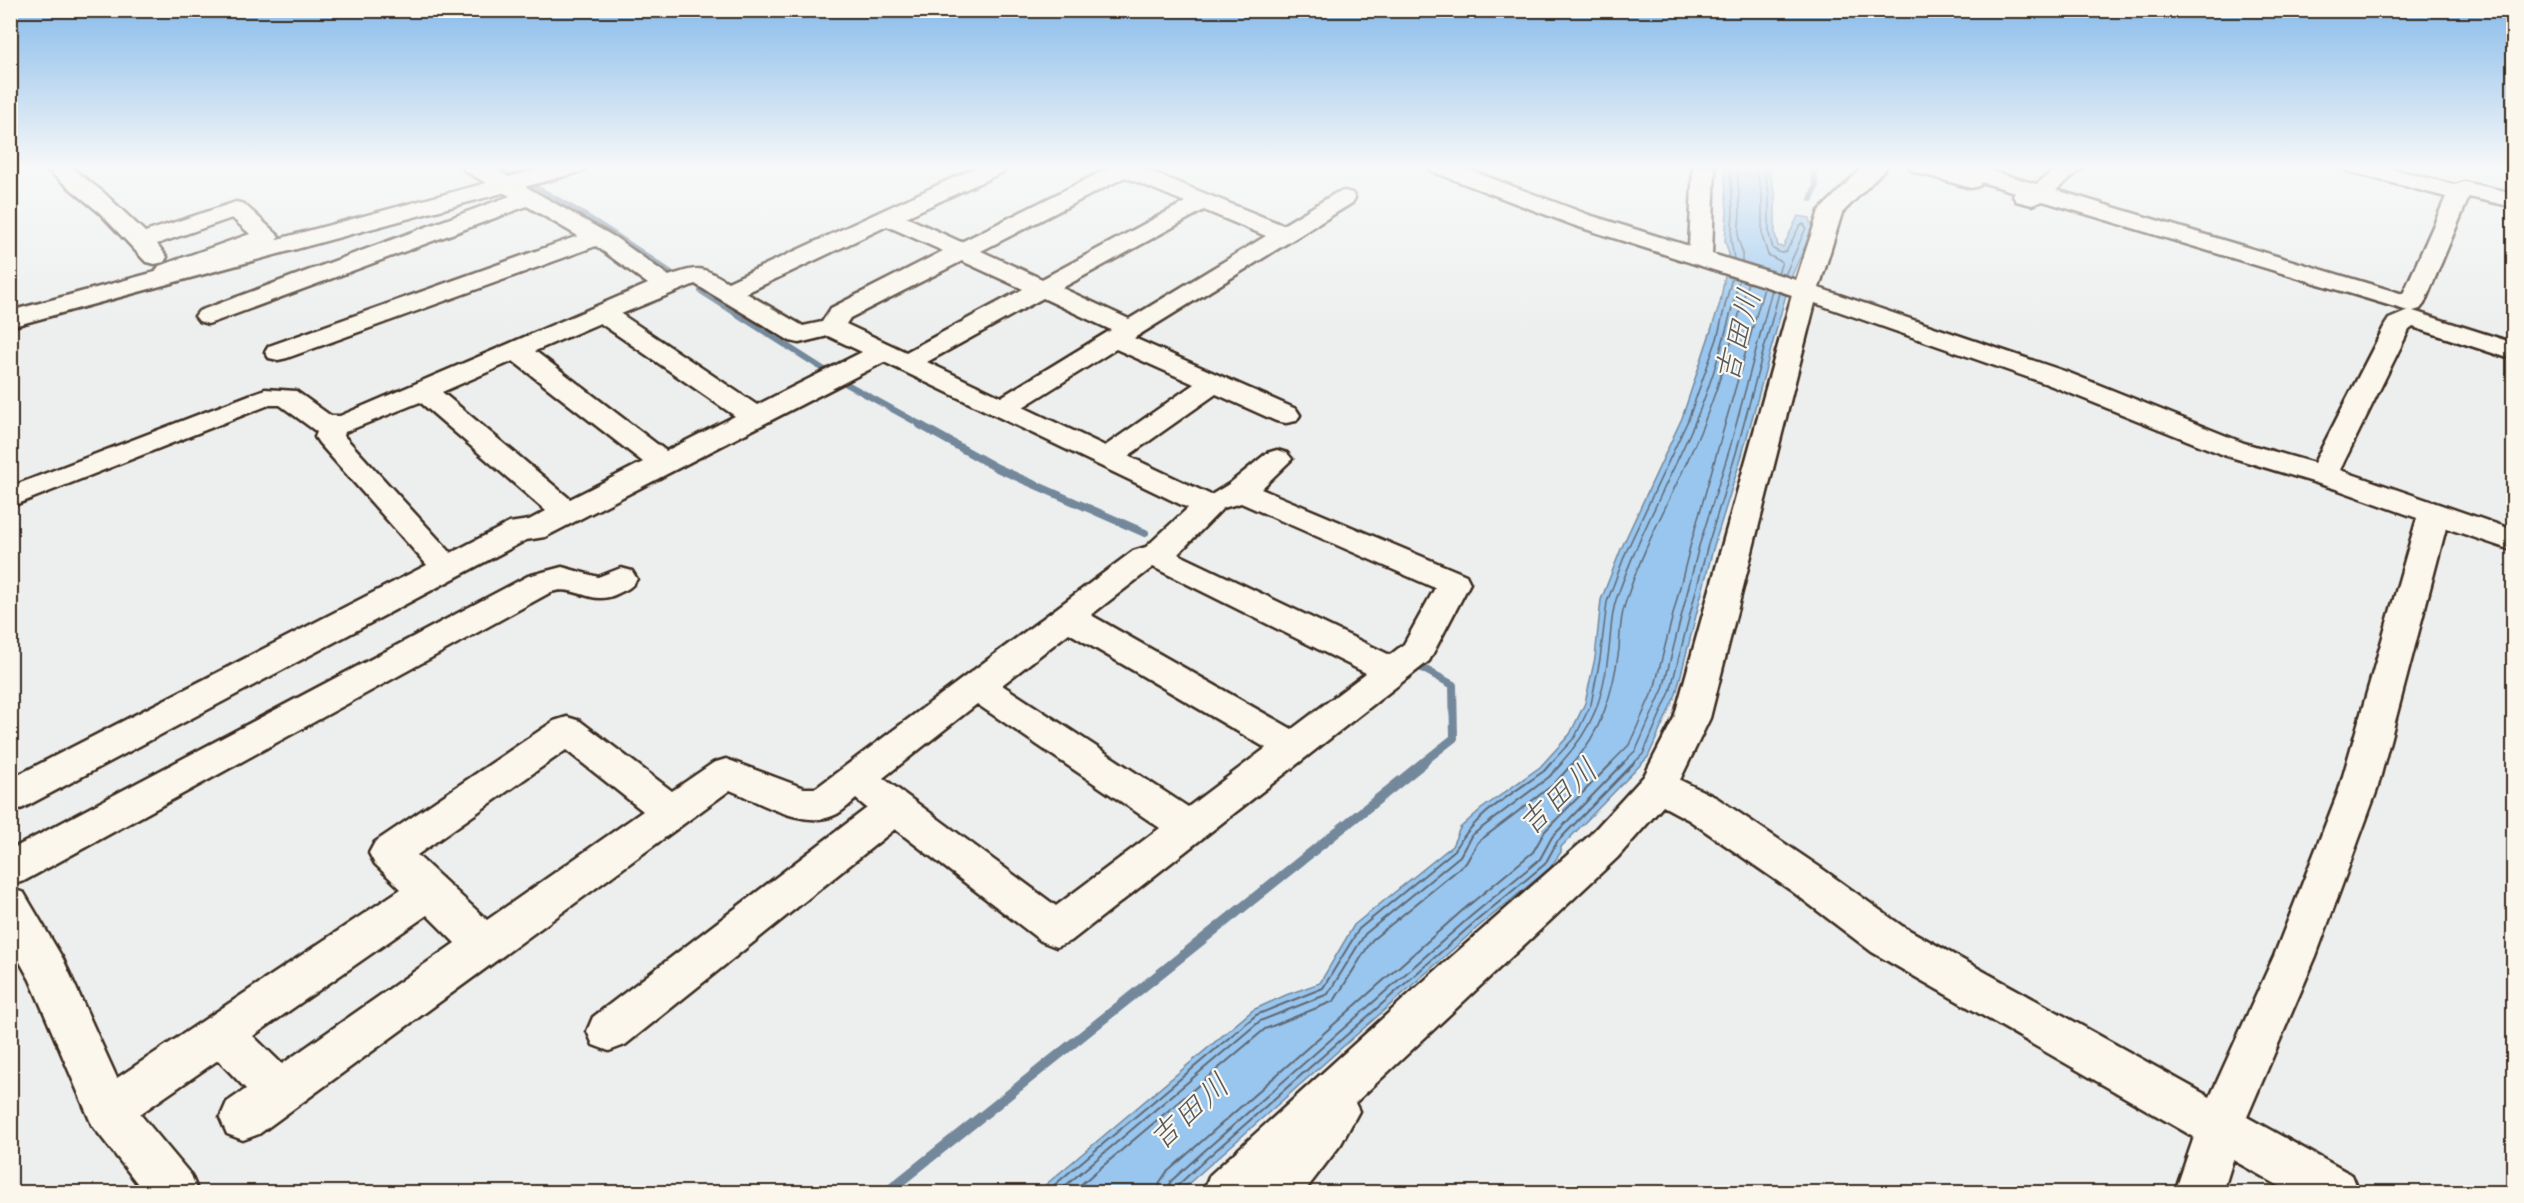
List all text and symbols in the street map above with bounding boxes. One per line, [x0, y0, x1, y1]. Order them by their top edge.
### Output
water label: 吉田川 [1706, 284, 1770, 388]
water label: 吉田川 [1509, 749, 1607, 845]
water label: 吉田川 [1140, 1065, 1238, 1159]

